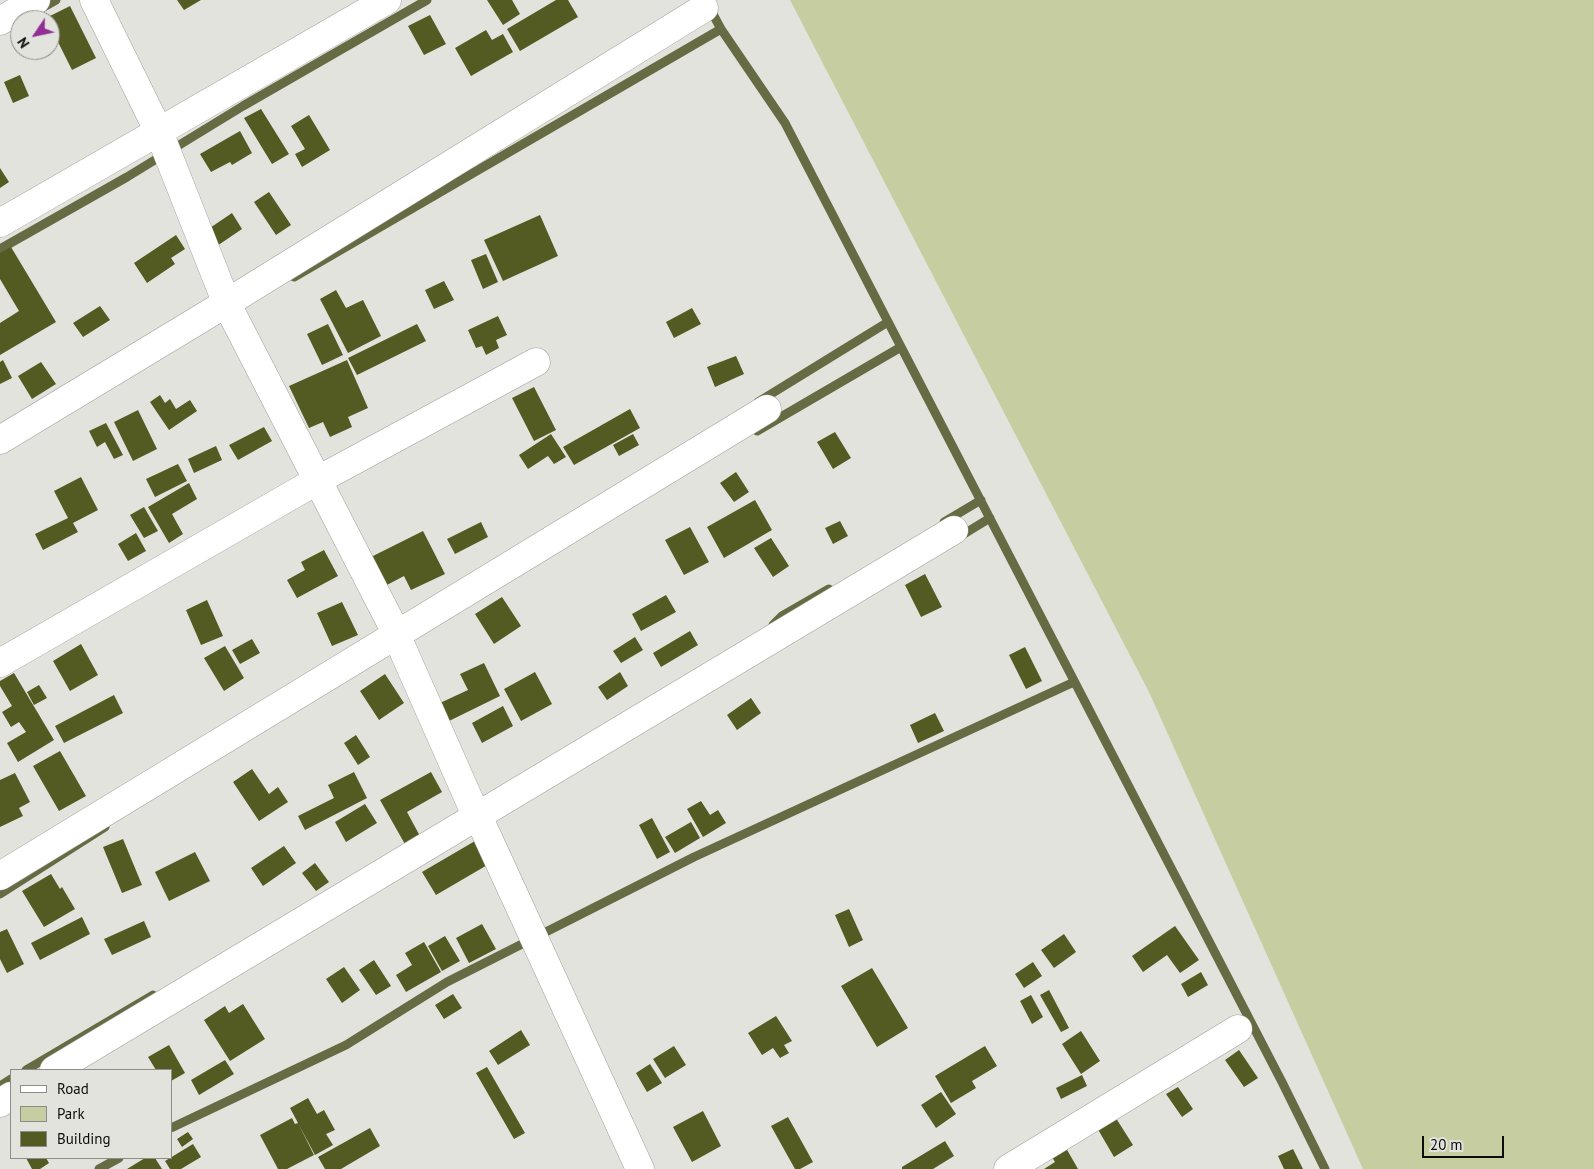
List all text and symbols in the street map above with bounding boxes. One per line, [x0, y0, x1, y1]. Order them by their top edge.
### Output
north arrow [10, 10, 60, 60]
text: N [13, 34, 33, 52]
legend [10, 1069, 172, 1159]
text: Road [57, 1079, 89, 1098]
text: Park [57, 1104, 85, 1123]
scale bar [1424, 1126, 1506, 1158]
text: Building [57, 1129, 111, 1148]
text: 20 m [1430, 1135, 1463, 1154]

